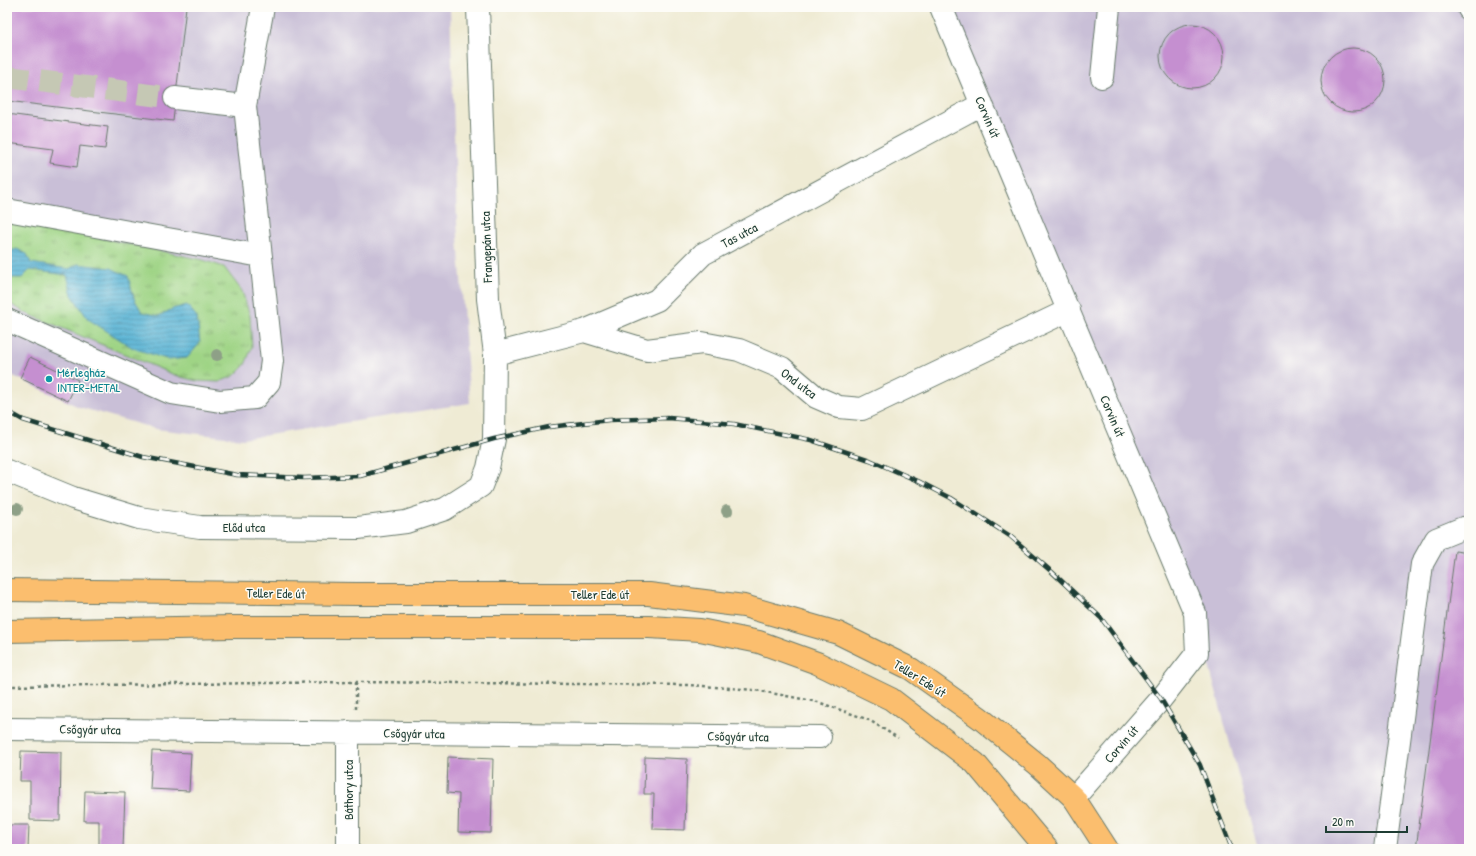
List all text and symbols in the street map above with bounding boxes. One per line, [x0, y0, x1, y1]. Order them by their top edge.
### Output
street label: Corvin út [971, 93, 1005, 141]
street label: Frangepán utca [476, 211, 496, 284]
street label: Tas utca [718, 218, 760, 252]
place label: Mérlegház INTER-METAL [57, 363, 121, 396]
street label: Ond utca [777, 363, 821, 403]
marker: Mérlegház INTER-METAL [44, 374, 54, 384]
street label: Corvin út [1096, 392, 1130, 440]
street label: Előd utca [223, 518, 265, 536]
street label: Teller Ede út [247, 583, 306, 603]
street label: Teller Ede út [571, 585, 630, 603]
street label: Teller Ede út [890, 655, 950, 701]
street label: Csőgyár utca [59, 719, 121, 739]
street label: Corvin út [1100, 721, 1143, 767]
street label: Csőgyár utca [383, 723, 445, 743]
street label: Csőgyár utca [707, 726, 769, 746]
street label: Báthory utca [339, 760, 357, 820]
scale bar [1326, 808, 1407, 834]
text: 20 m [1332, 813, 1354, 830]

